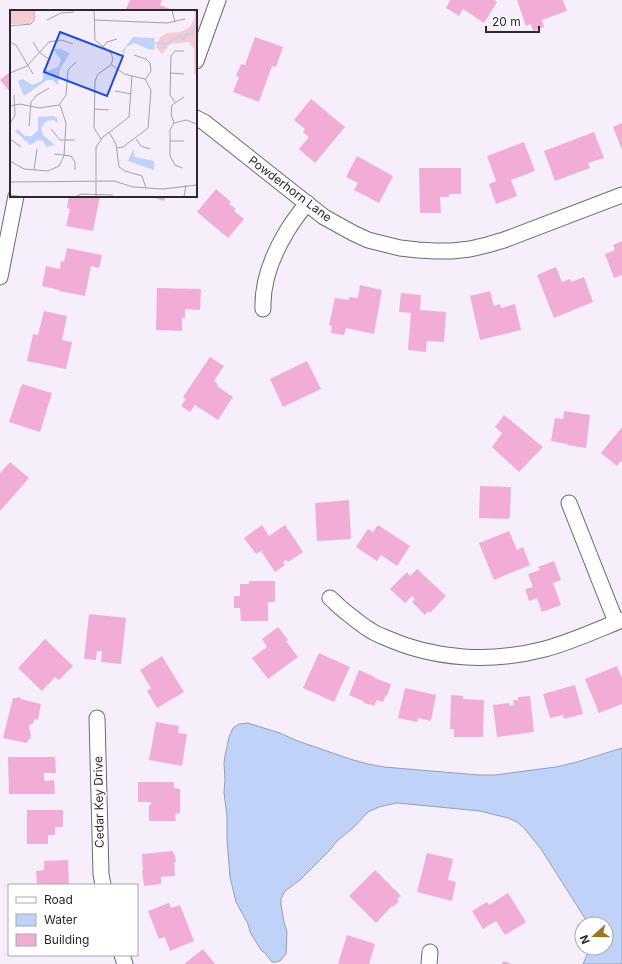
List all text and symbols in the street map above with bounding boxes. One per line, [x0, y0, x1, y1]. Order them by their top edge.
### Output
scale bar [486, 8, 539, 34]
inset map [10, 10, 197, 197]
text: 20 m [492, 14, 521, 29]
street label: Powderhorn Lane [246, 152, 335, 225]
street label: Cedar Key Drive [90, 756, 107, 848]
legend [8, 884, 138, 956]
text: Road [44, 892, 73, 907]
text: Water [44, 912, 78, 927]
north arrow [574, 916, 614, 956]
text: Building [44, 932, 89, 947]
text: N [577, 933, 593, 946]

